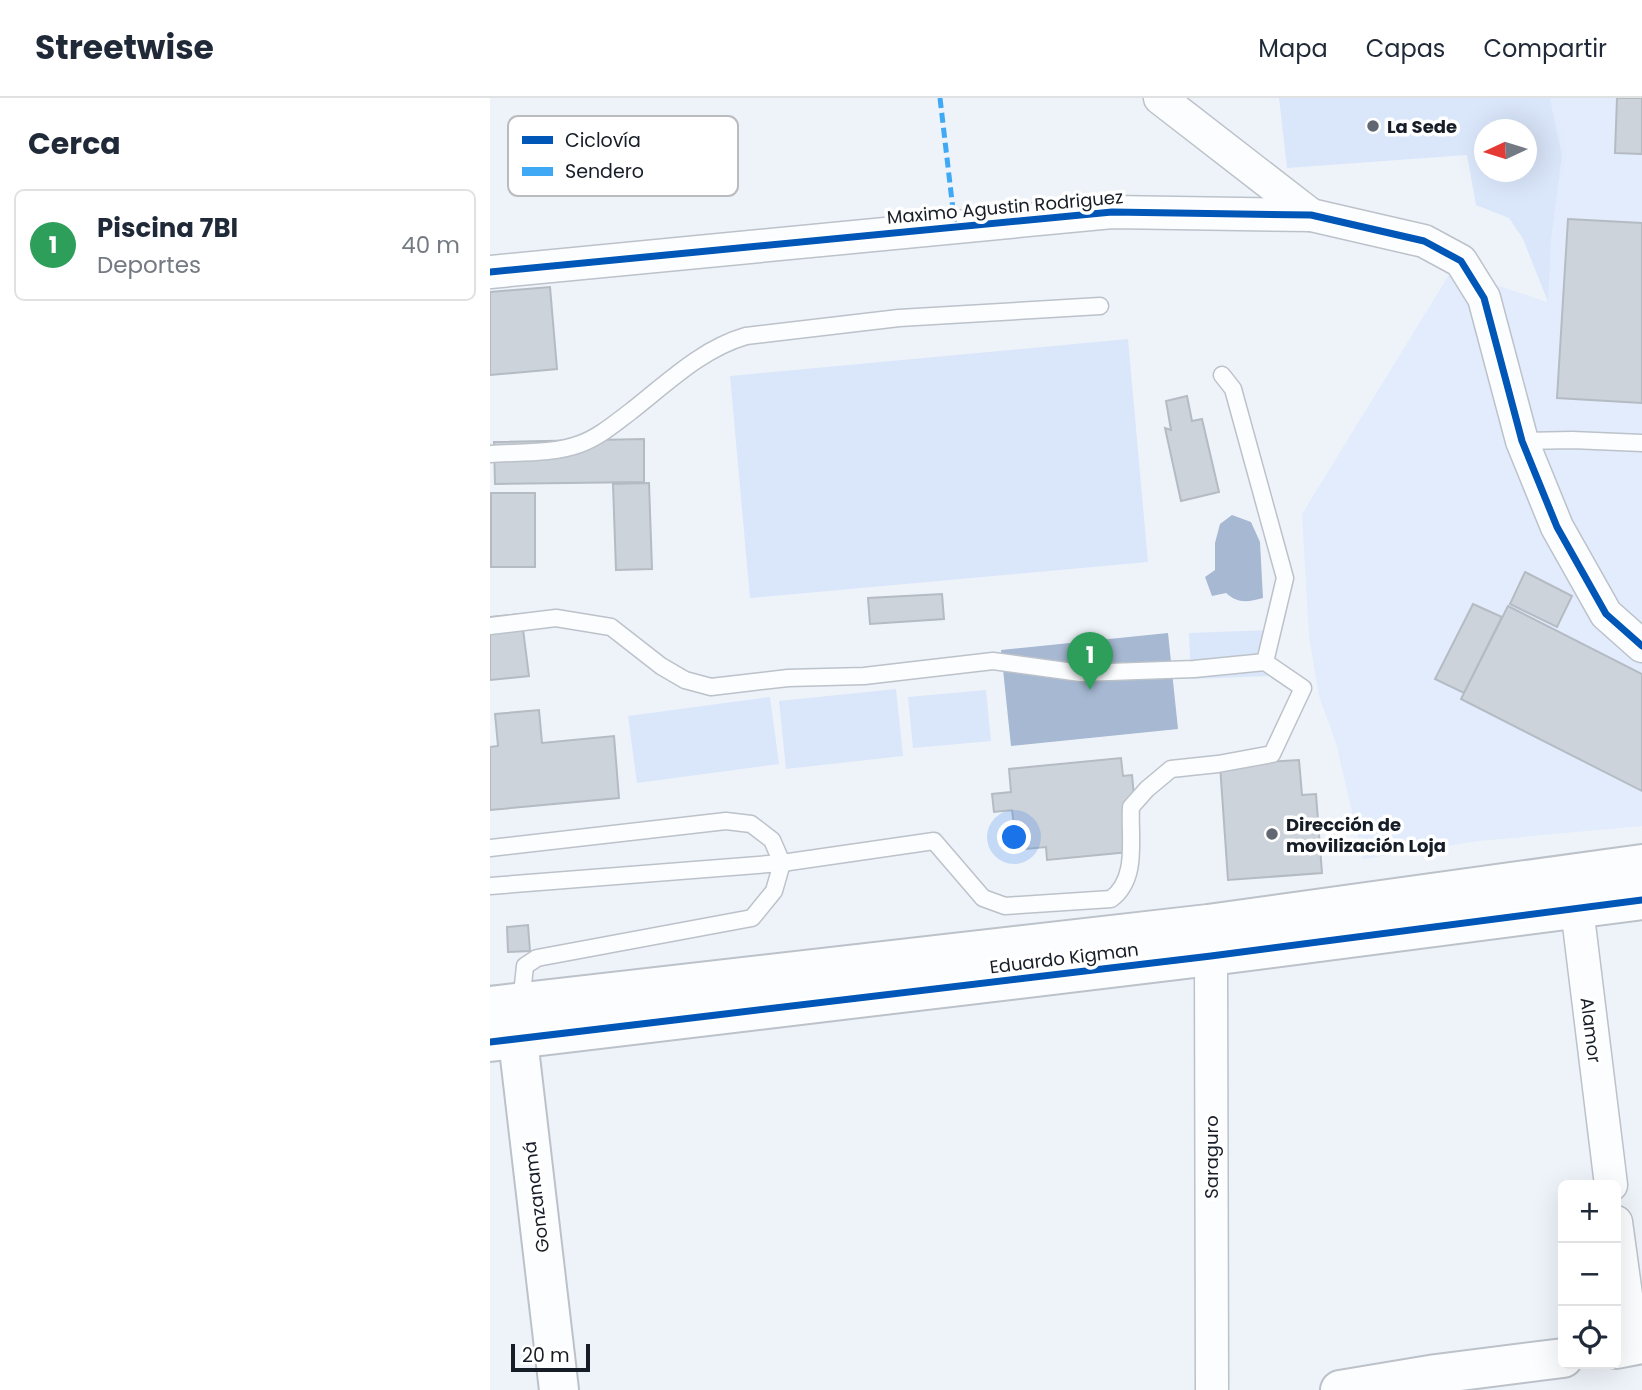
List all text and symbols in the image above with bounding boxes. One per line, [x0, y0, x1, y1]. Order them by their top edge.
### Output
text: Streetwise [35, 24, 214, 71]
text: Mapa [1258, 32, 1328, 65]
text: Capas [1366, 32, 1445, 65]
text: Compartir [1483, 32, 1607, 65]
place label: La Sede [1387, 114, 1457, 139]
legend [508, 116, 738, 196]
marker: La Sede [1365, 118, 1381, 134]
north arrow [1474, 119, 1537, 182]
text: Cerca [28, 122, 121, 165]
text: Ciclovía [565, 127, 641, 154]
text: Sendero [565, 158, 644, 185]
street label: Maximo Agustin Rodriguez [886, 184, 1124, 230]
text: Piscina 7BI [97, 210, 238, 246]
text: 1 [49, 229, 57, 261]
text: 40 m [401, 229, 460, 261]
text: Deportes [97, 249, 201, 281]
pin: 1 [1067, 632, 1113, 690]
place label: Dirección de movilización Loja [1286, 812, 1446, 858]
your location [997, 820, 1031, 854]
marker: Dirección de movilización Loja [1264, 826, 1280, 842]
street label: Eduardo Kigman [988, 936, 1140, 980]
street label: Alamor [1575, 996, 1607, 1064]
street label: Saraguro [1199, 1115, 1224, 1199]
street label: Gonzanamá [517, 1140, 555, 1254]
map controls [1558, 1180, 1621, 1369]
button: + [1558, 1180, 1621, 1243]
button: − [1558, 1243, 1621, 1306]
button: locate [1558, 1306, 1621, 1369]
scale bar [511, 1341, 590, 1373]
text: 20 m [522, 1342, 570, 1369]

